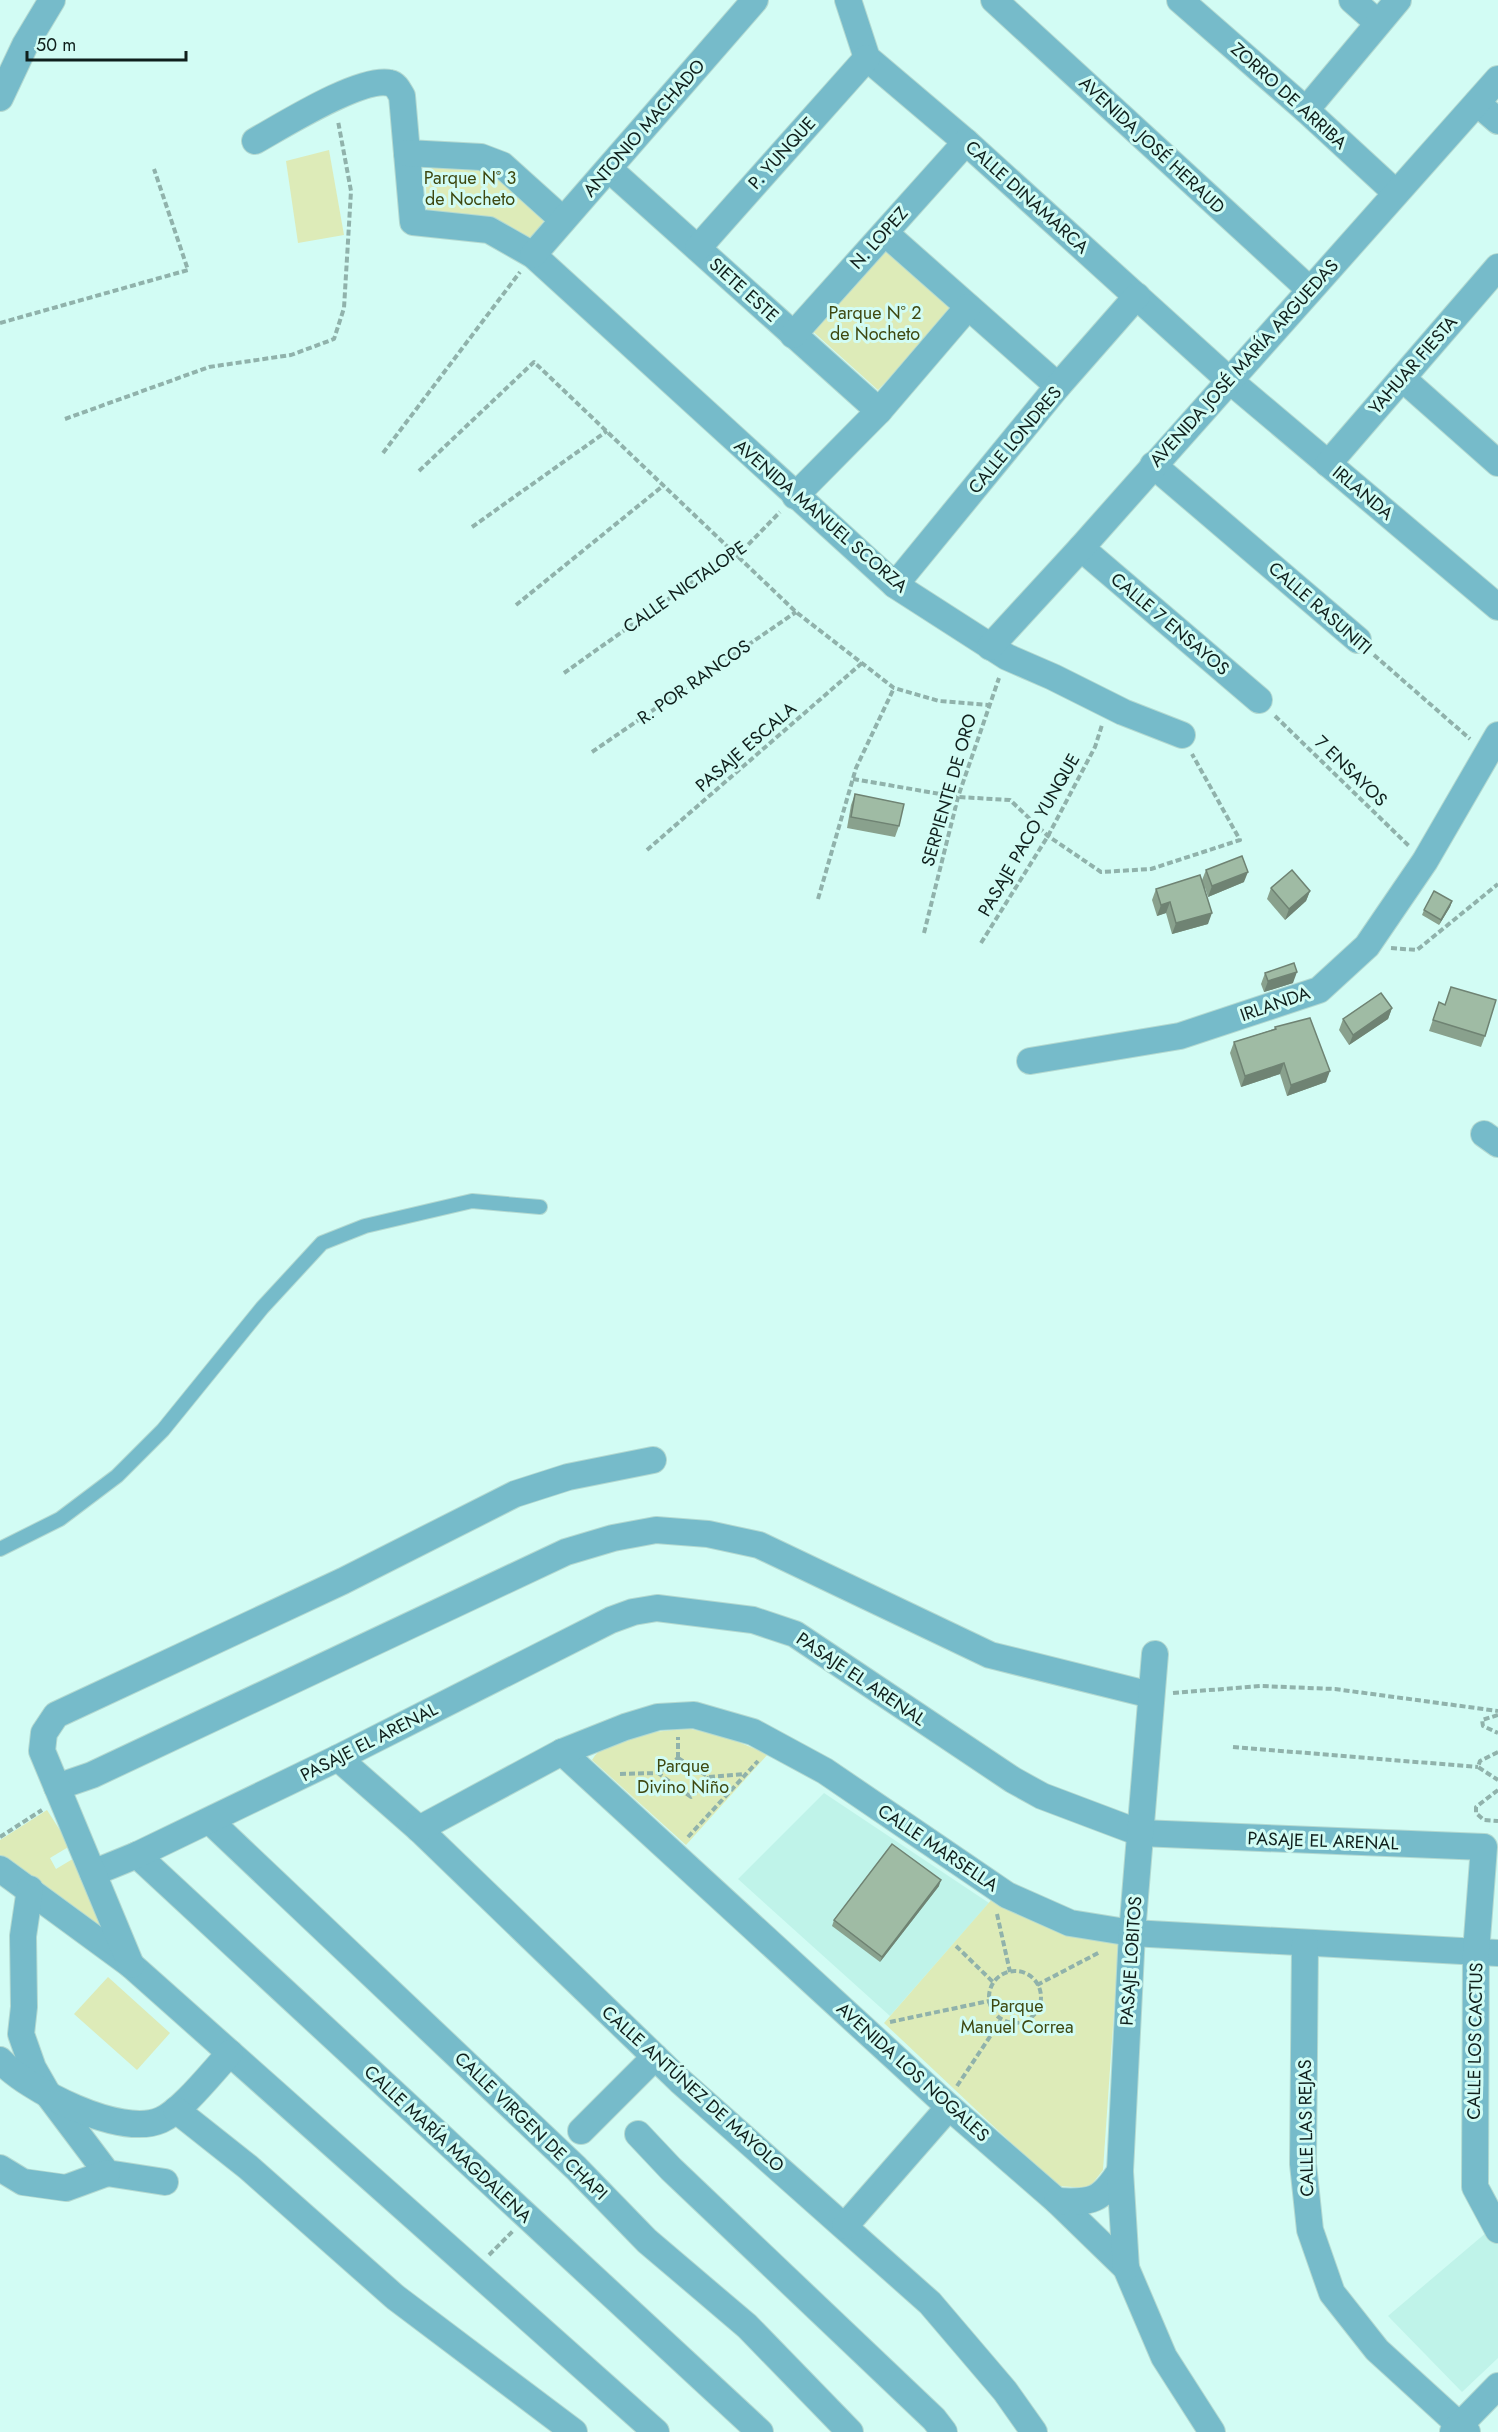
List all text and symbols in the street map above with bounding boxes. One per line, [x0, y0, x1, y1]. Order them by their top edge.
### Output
scale bar [27, 24, 186, 62]
text: 50 m [36, 32, 76, 58]
street label: ZORRO DE ARRIBA [1225, 37, 1353, 155]
street label: ANTONIO MACHADO [577, 53, 711, 203]
street label: AVENIDA JOSÉ HERAUD [1073, 70, 1231, 220]
street label: P. YUNQUE [742, 111, 822, 195]
street label: CALLE DINAMARCA [959, 134, 1095, 260]
park label: Parque Nº 3 de Nocheto [424, 165, 516, 212]
street label: N. LOPEZ [844, 201, 914, 275]
street label: SIETE ESTE [703, 252, 785, 328]
street label: AVENIDA JOSÉ MARÍA ARGUEDAS [1143, 253, 1345, 473]
park label: Parque Nº 2 de Nocheto [829, 300, 921, 347]
street label: YAHUAR FIESTA [1363, 310, 1463, 420]
street label: CALLE LONDRES [962, 381, 1068, 499]
street label: AVENIDA MANUEL SCORZA [729, 433, 914, 599]
street label: IRLANDA [1327, 460, 1399, 526]
street label: CALLE NICTALOPE [618, 535, 752, 639]
street label: CALLE RASUNITI [1263, 556, 1377, 660]
street label: CALLE 7 ENSAYOS [1105, 567, 1235, 682]
street label: R. POR RANCOS [632, 633, 756, 731]
street label: PASAJE ESCALA [690, 696, 802, 798]
street label: SERPIENTE DE ORO [915, 711, 983, 869]
street label: 7 ENSAYOS [1309, 730, 1393, 813]
street label: PASAJE PACO YUNQUE [972, 749, 1086, 921]
street label: IRLANDA [1236, 980, 1314, 1028]
street label: PASAJE EL ARENAL [791, 1626, 931, 1732]
street label: PASAJE EL ARENAL [296, 1696, 442, 1788]
park label: Parque Divino Niño [637, 1753, 729, 1800]
street label: CALLE MARSELLA [873, 1798, 1004, 1898]
street label: PASAJE EL ARENAL [1247, 1825, 1399, 1857]
street label: PASAJE LOBITOS [1114, 1895, 1148, 2027]
street label: CALLE LOS CACTUS [1461, 1962, 1489, 2120]
park label: Parque Manuel Correa [960, 1993, 1074, 2040]
street label: AVENIDA LOS NOGALES [831, 1996, 995, 2148]
street label: CALLE ANTÚNEZ DE MAYOLO [596, 2000, 790, 2178]
street label: CALLE VIRGEN DE CHAPI [449, 2046, 613, 2206]
street label: CALLE MARÍA MAGDALENA [358, 2059, 538, 2229]
street label: CALLE LAS REJAS [1292, 2059, 1320, 2197]

